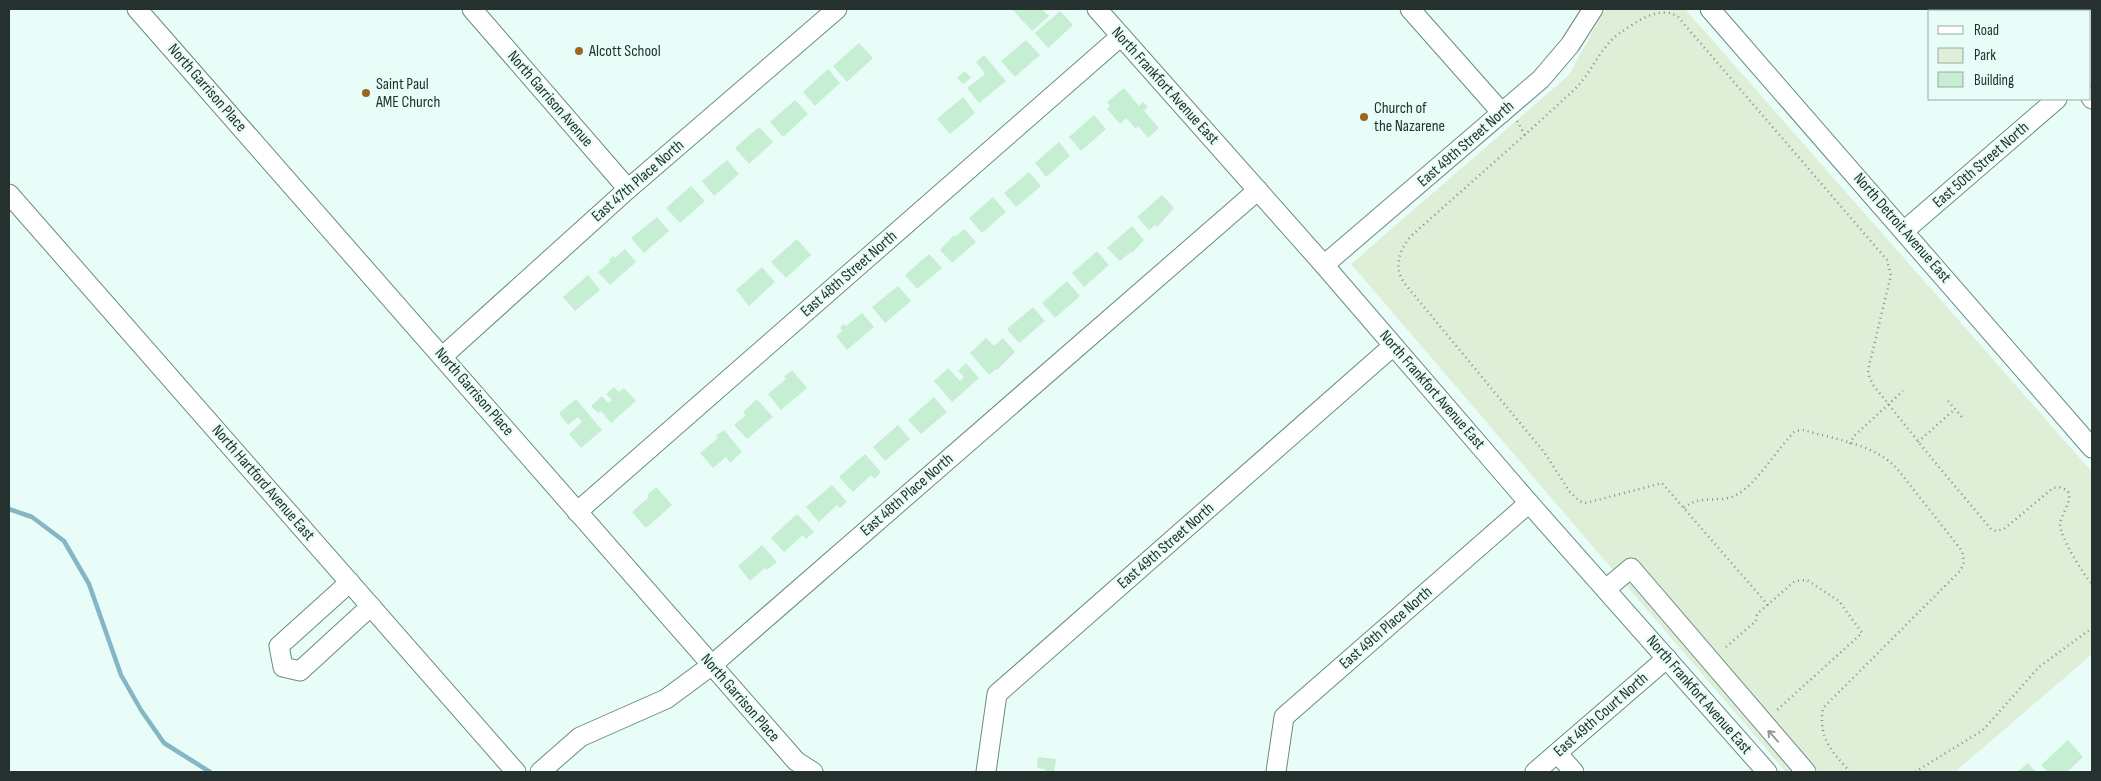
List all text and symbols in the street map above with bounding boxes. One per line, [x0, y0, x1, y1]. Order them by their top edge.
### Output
legend [1928, 10, 2091, 100]
text: Road [1974, 21, 1999, 40]
street label: North Frankfort Avenue East [1107, 23, 1223, 149]
street label: North Garrison Place [164, 40, 250, 136]
place label: Alcott School [588, 42, 661, 61]
marker: Alcott School [573, 45, 585, 57]
text: Park [1974, 46, 1996, 65]
street label: North Garrison Avenue [503, 47, 597, 151]
text: Building [1974, 71, 2014, 90]
place label: Saint Paul AME Church [375, 75, 440, 112]
marker: Saint Paul AME Church [360, 87, 372, 99]
street label: East 49th Street North [1414, 97, 1518, 191]
place label: Church of the Nazarene [1374, 99, 1445, 136]
marker: Church of the Nazarene [1358, 111, 1370, 123]
street label: East 50th Street North [1929, 118, 2033, 212]
street label: East 47th Place North [588, 136, 688, 226]
street label: North Detroit Avenue East [1849, 169, 1955, 287]
street label: East 48th Street North [797, 227, 901, 321]
street label: North Frankfort Avenue East [1375, 327, 1489, 453]
street label: North Garrison Place [431, 344, 517, 440]
street label: North Hartford Avenue East [208, 421, 318, 545]
street label: East 48th Place North [857, 450, 957, 540]
street label: East 49th Street North [1114, 499, 1218, 593]
street label: East 49th Place North [1336, 583, 1436, 673]
street label: North Frankfort Avenue East [1642, 632, 1756, 758]
street label: North Garrison Place [697, 650, 783, 746]
street label: East 49th Court North [1550, 669, 1652, 761]
one-way arrow [1768, 729, 1779, 742]

